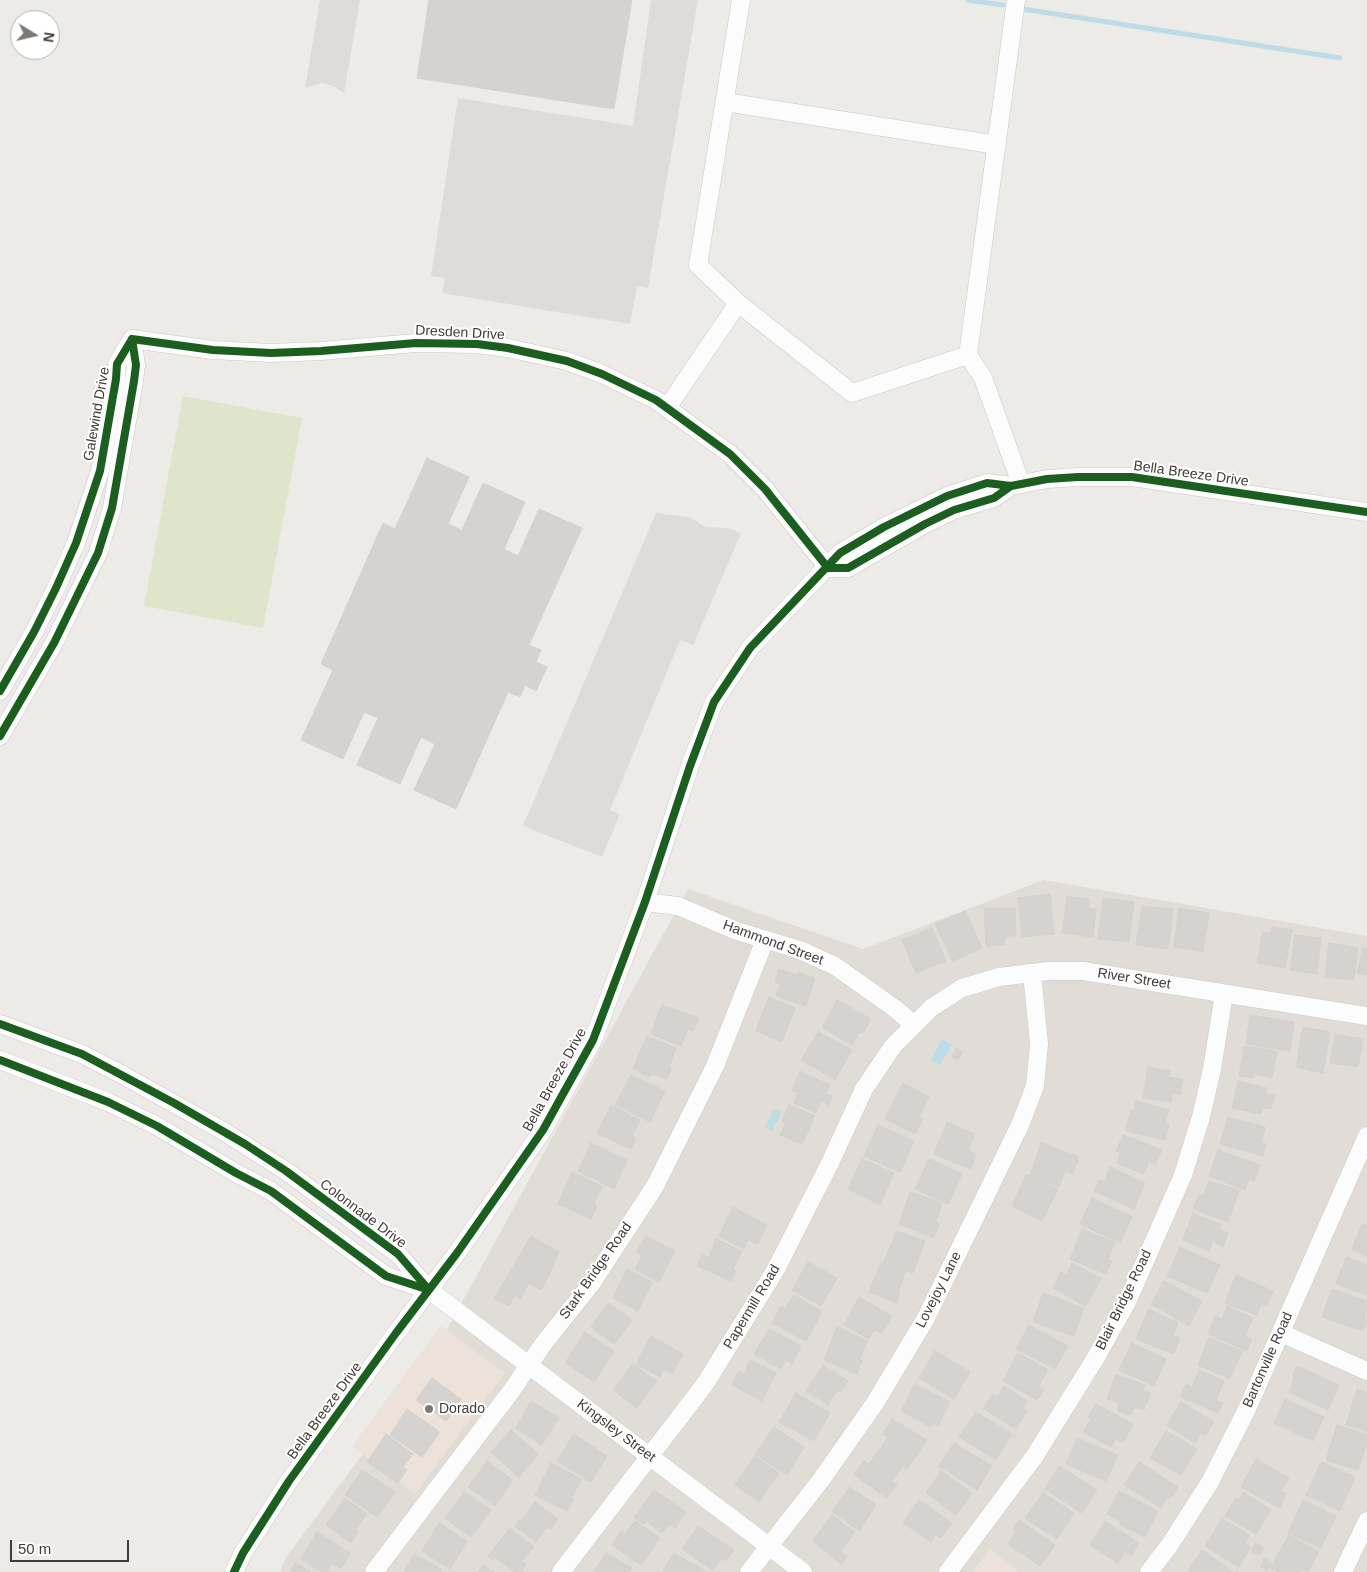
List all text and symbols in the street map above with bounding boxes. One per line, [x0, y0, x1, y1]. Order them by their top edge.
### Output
north arrow [10, 10, 60, 60]
text: N [40, 31, 58, 43]
street label: Dresden Drive [415, 322, 505, 344]
street label: Galewind Drive [80, 366, 114, 462]
street label: Bella Breeze Drive [1132, 458, 1250, 490]
street label: Hammond Street [720, 917, 826, 969]
street label: River Street [1096, 965, 1172, 993]
street label: Bella Breeze Drive [520, 1025, 590, 1135]
street label: Colonnade Drive [316, 1176, 410, 1252]
street label: Stark Bridge Road [556, 1219, 636, 1323]
street label: Blair Bridge Road [1092, 1247, 1156, 1353]
street label: Lovejoy Lane [913, 1249, 965, 1331]
street label: Papermill Road [720, 1262, 784, 1352]
street label: Bartonville Road [1239, 1310, 1297, 1410]
street label: Bella Breeze Drive [284, 1359, 366, 1463]
street label: Kingsley Street [573, 1396, 659, 1466]
place label: Dorado [439, 1401, 485, 1417]
marker: Dorado [423, 1403, 435, 1415]
scale bar [12, 1530, 131, 1562]
text: 50 m [18, 1540, 51, 1557]

